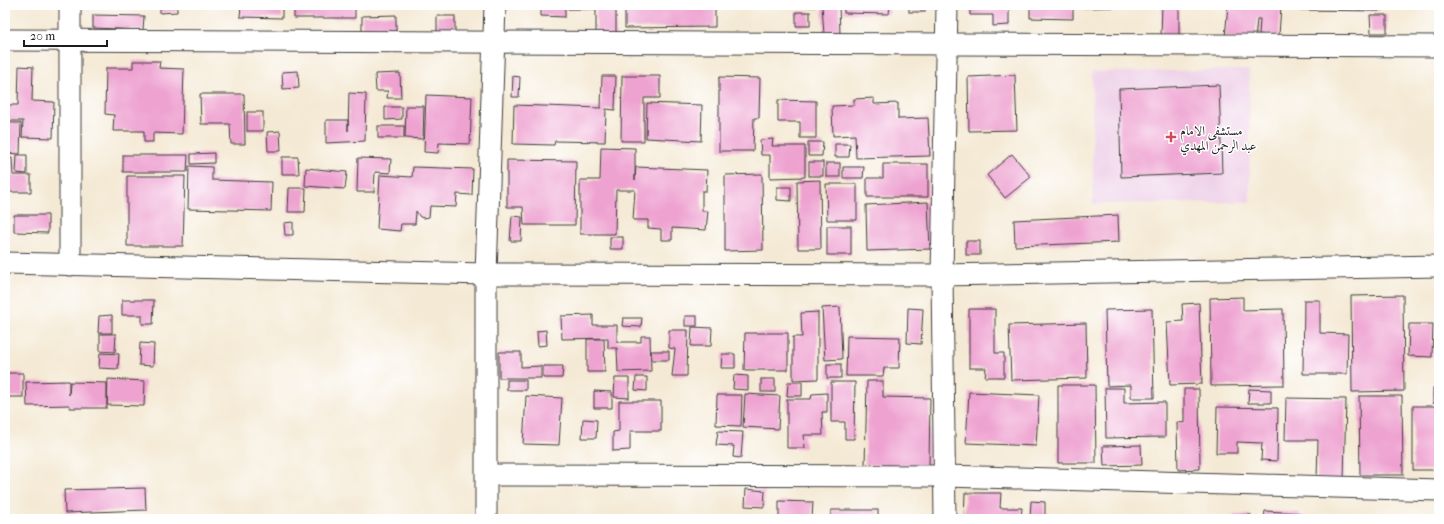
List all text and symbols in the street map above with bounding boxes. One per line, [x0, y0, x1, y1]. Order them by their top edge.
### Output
scale bar [24, 22, 107, 48]
text: 20 m [30, 29, 55, 43]
place label: مستشفى الامام عبد الرحمن المهدي [1180, 123, 1257, 156]
marker: مستشفى الامام عبد الرحمن المهدي [1165, 131, 1177, 143]

